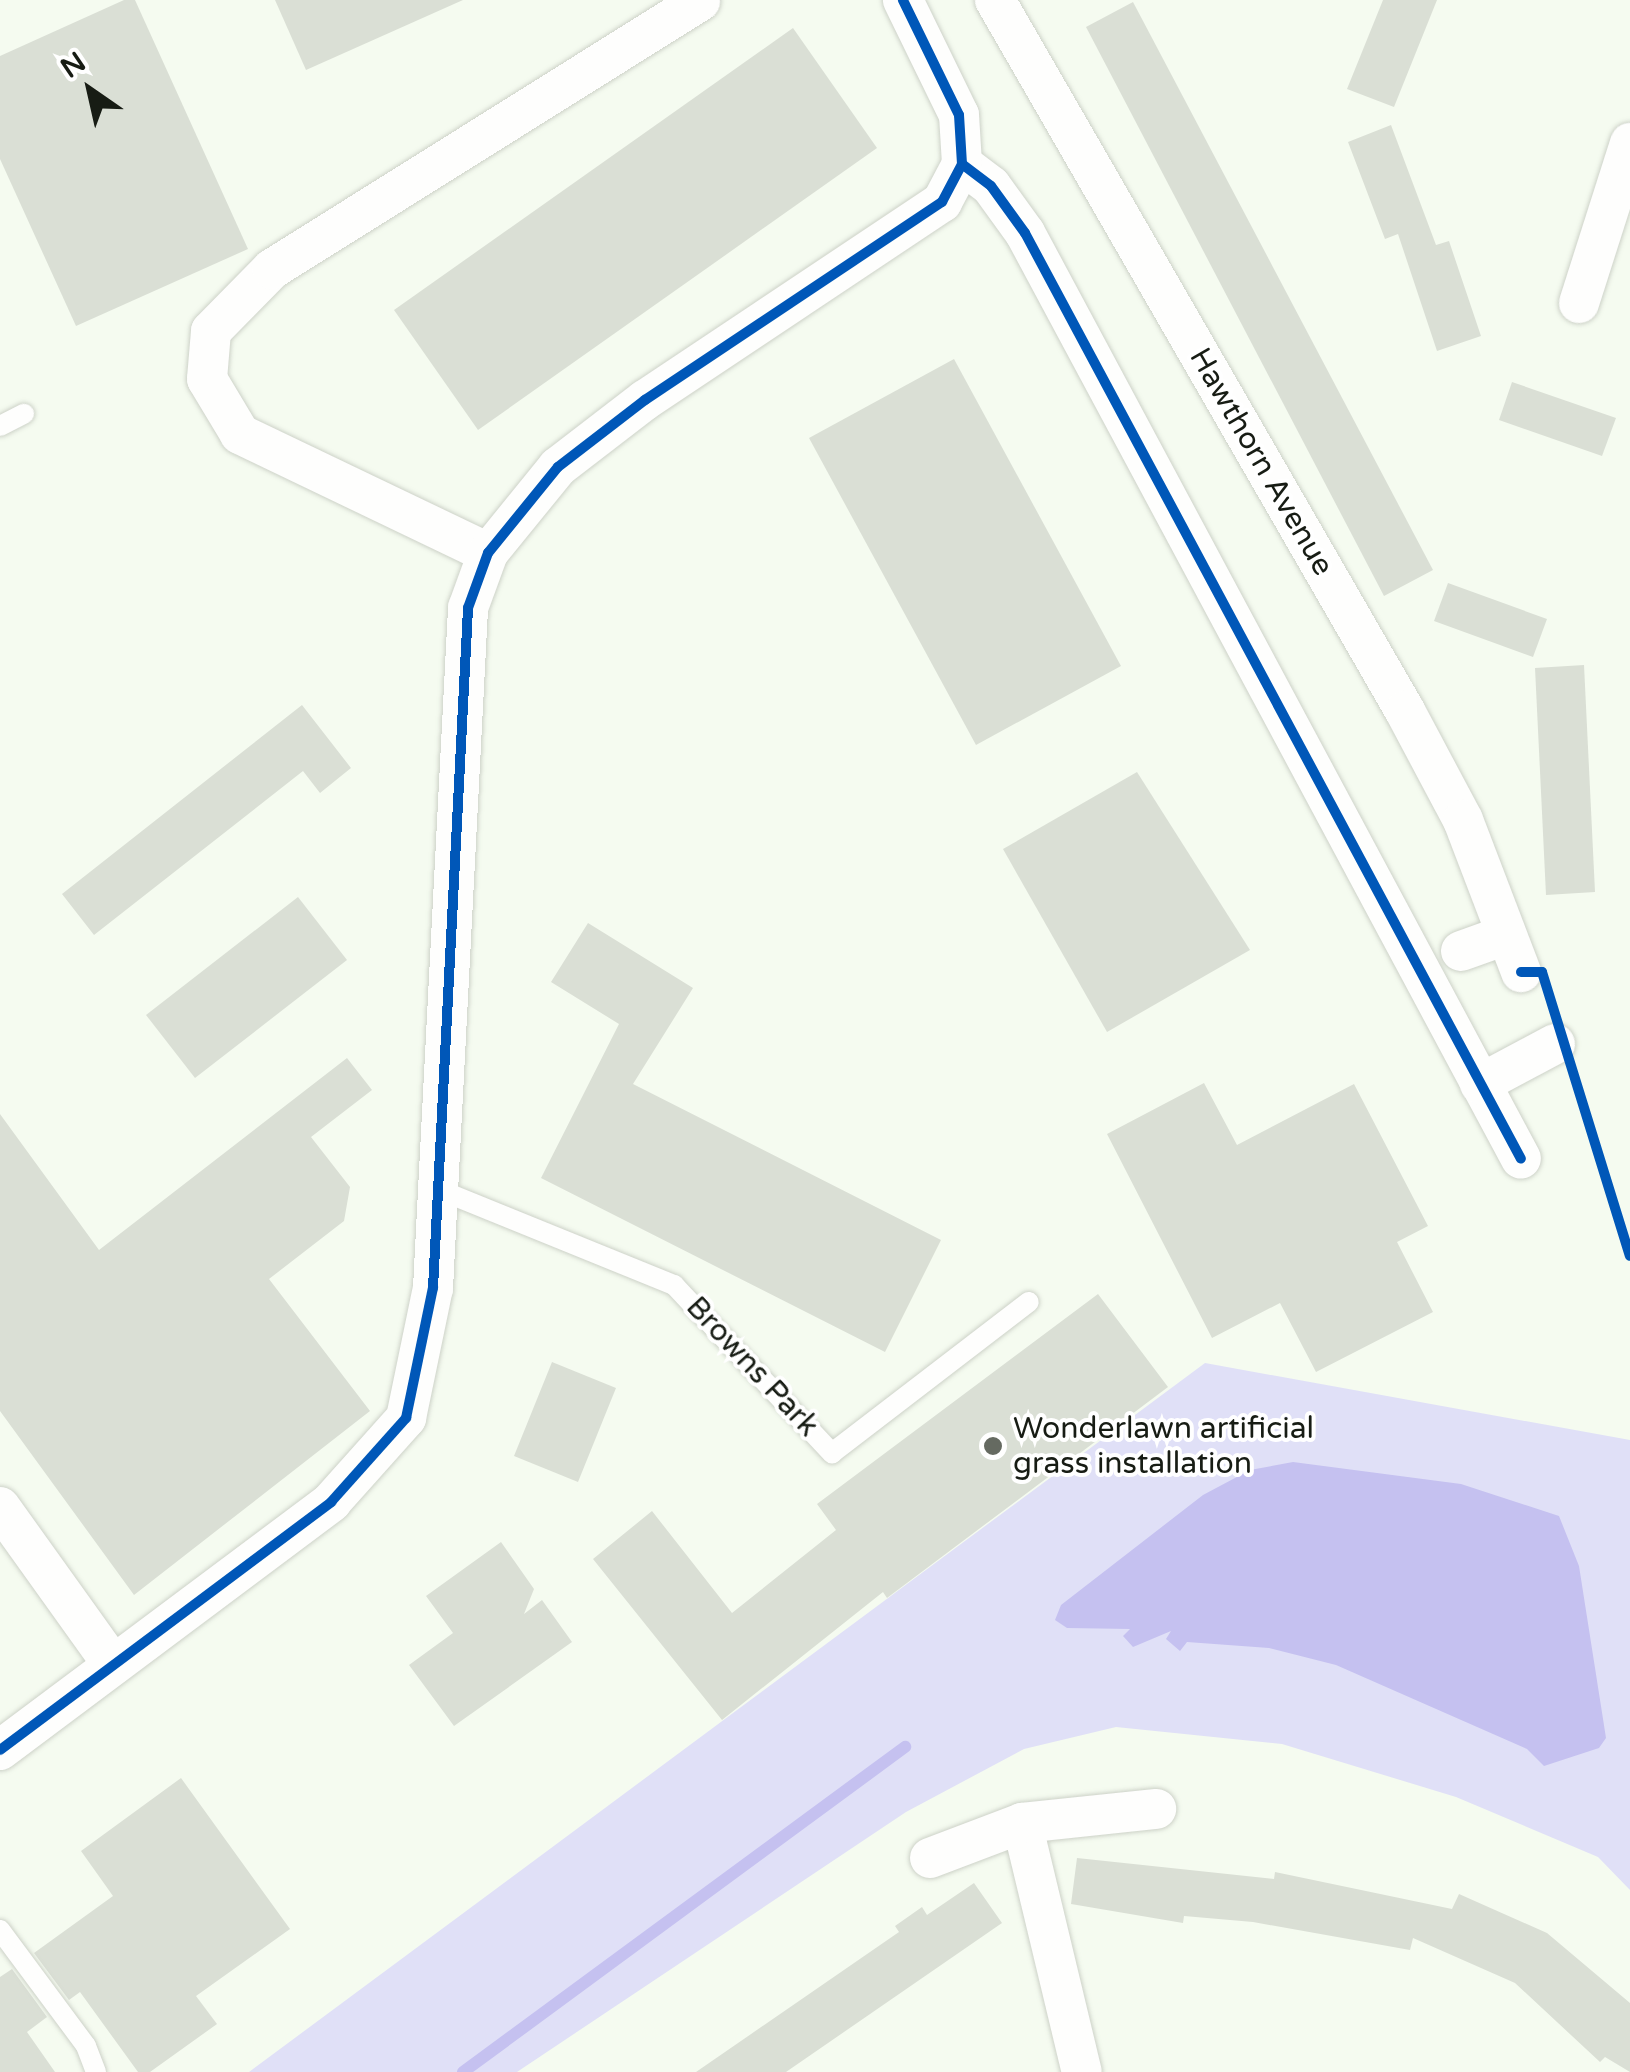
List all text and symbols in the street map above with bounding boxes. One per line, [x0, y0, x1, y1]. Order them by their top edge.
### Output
north arrow [40, 40, 140, 140]
text: N [54, 45, 92, 86]
street label: Hawthorn Avenue [1181, 342, 1341, 582]
street label: Browns Park [678, 1290, 826, 1444]
place label: Wonderlawn artificial grass installation [1013, 1411, 1314, 1482]
marker: Wonderlawn artificial grass installation [982, 1435, 1004, 1457]

